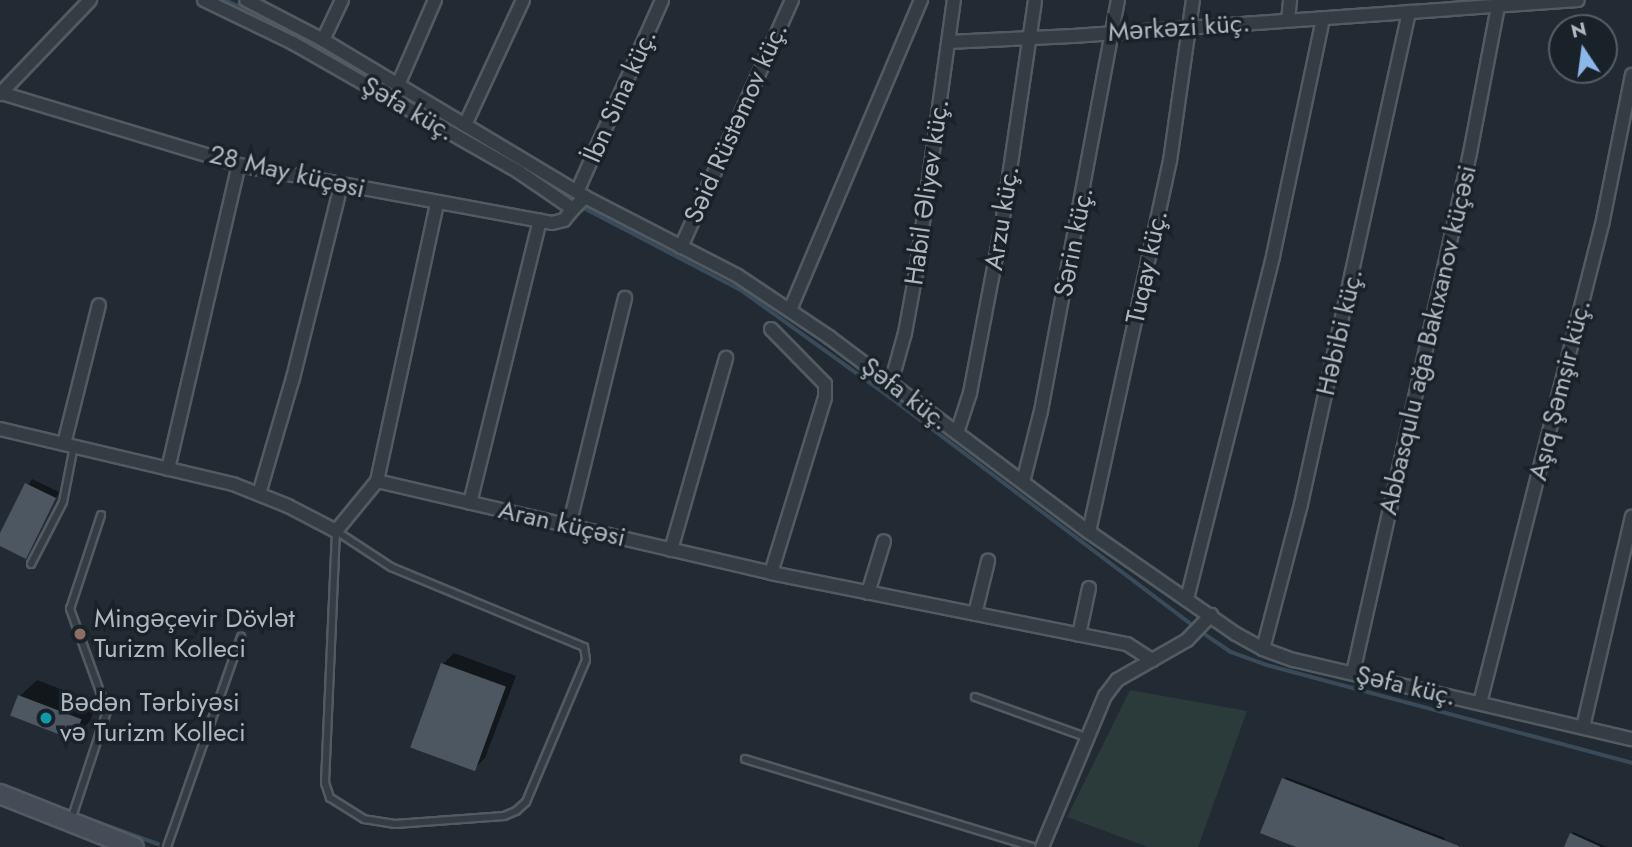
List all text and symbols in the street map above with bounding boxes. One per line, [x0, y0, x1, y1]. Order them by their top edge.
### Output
street label: Mərkəzi küç. [1107, 7, 1251, 49]
north arrow [1548, 14, 1618, 84]
text: N [1568, 15, 1589, 45]
street label: Səid Rüstəmov küç. [678, 18, 794, 228]
street label: İbn Sina küç. [577, 24, 663, 168]
street label: Şəfa küç. [356, 70, 460, 148]
street label: Habil Əliyev küç. [899, 97, 955, 287]
street label: 28 May küçəsi [206, 139, 368, 205]
street label: Abbasqulu ağa Bakıxanov küçəsi [1373, 162, 1483, 518]
street label: Arzu küç. [978, 164, 1026, 272]
street label: Sərin küç. [1048, 184, 1100, 300]
street label: Tuqay küç. [1120, 207, 1174, 327]
street label: Həbibi küç. [1310, 265, 1370, 399]
street label: Aşıq Şəmşir küç. [1522, 296, 1598, 484]
street label: Şəfa küç. [855, 351, 955, 437]
street label: Aran küçəsi [496, 494, 628, 554]
place label: Mingəçevir Dövlət Turizm Kolleci [94, 603, 295, 664]
marker: Mingəçevir Dövlət Turizm Kolleci [72, 626, 88, 642]
street label: Şəfa küç. [1353, 659, 1459, 713]
place label: Bədən Tərbiyəsi və Turizm Kolleci [60, 687, 246, 748]
marker: Bədən Tərbiyəsi və Turizm Kolleci [38, 710, 54, 726]

